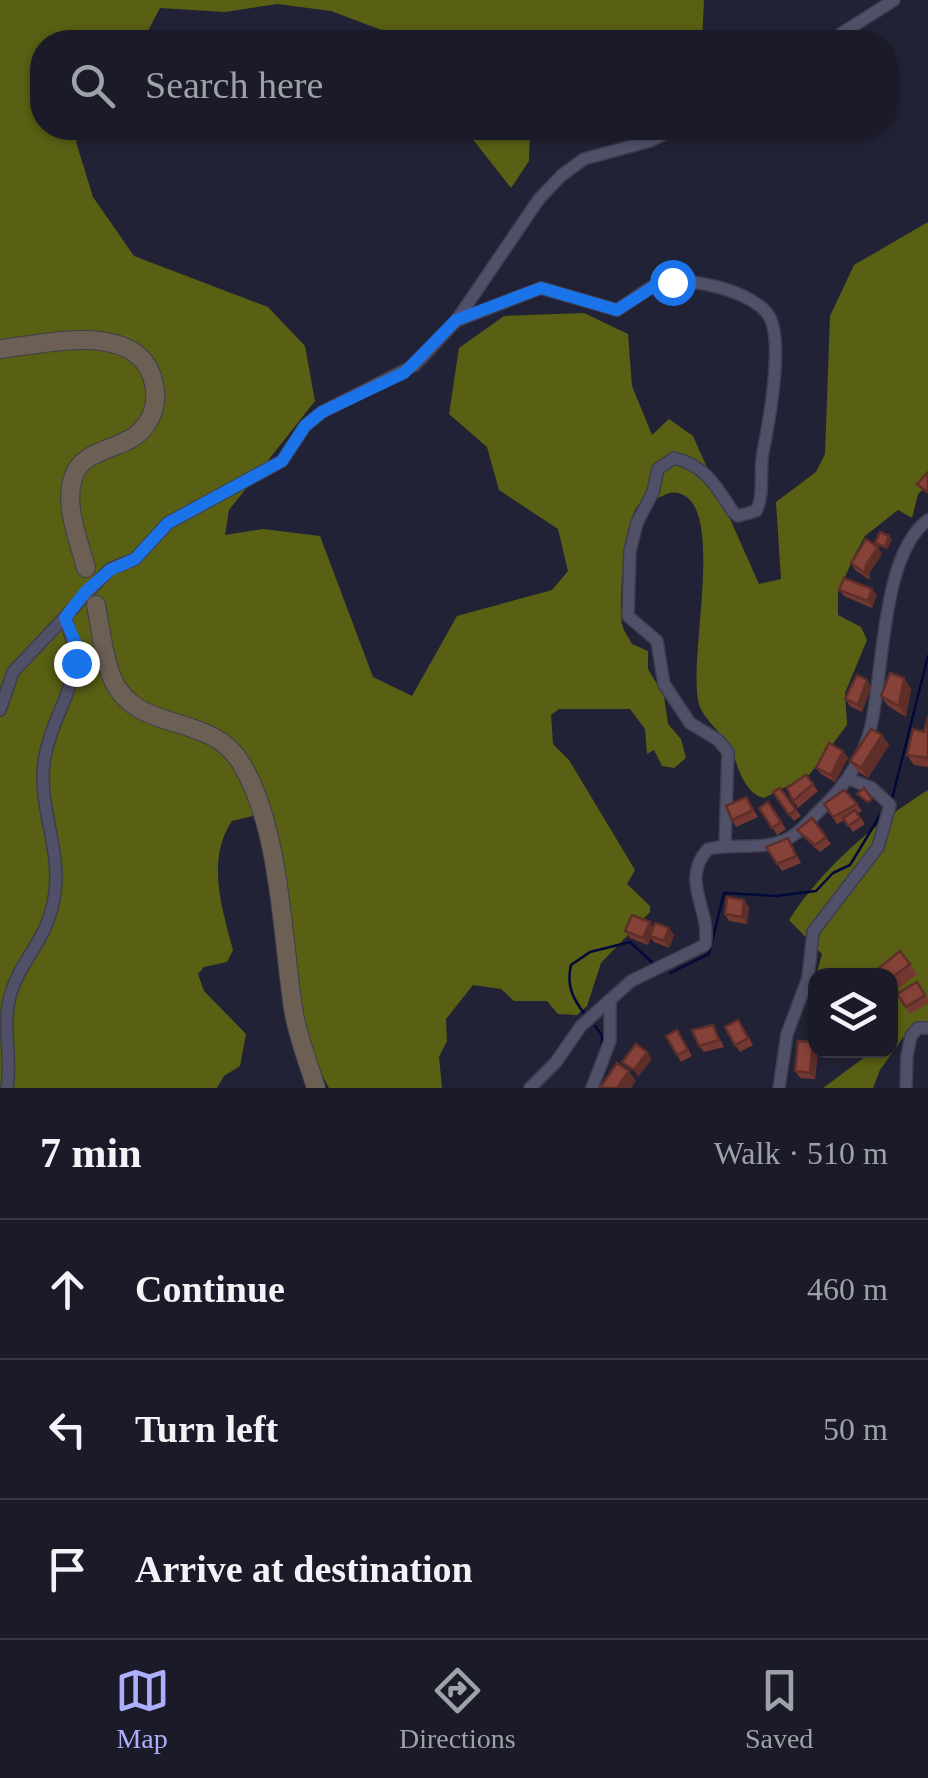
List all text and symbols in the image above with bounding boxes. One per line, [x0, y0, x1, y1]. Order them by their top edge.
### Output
search box [30, 30, 898, 140]
icon: search [65, 58, 120, 113]
text: Search here [145, 64, 323, 106]
route start [650, 260, 696, 306]
route end [54, 641, 100, 687]
map controls [808, 968, 898, 1058]
button: layers [808, 968, 898, 1058]
text: 7 min [40, 1130, 142, 1176]
text: Walk · 510 m [714, 1135, 888, 1171]
icon: ahead [40, 1262, 95, 1317]
text: Continue [135, 1268, 285, 1310]
text: 460 m [807, 1271, 888, 1307]
icon: left [40, 1402, 95, 1457]
text: Turn left [135, 1408, 278, 1450]
text: 50 m [823, 1411, 888, 1447]
icon: arrive [40, 1542, 95, 1597]
text: Arrive at destination [135, 1548, 473, 1590]
tab: Map [115, 1663, 170, 1755]
tab: Directions [399, 1663, 516, 1755]
tab: Saved [745, 1663, 813, 1755]

